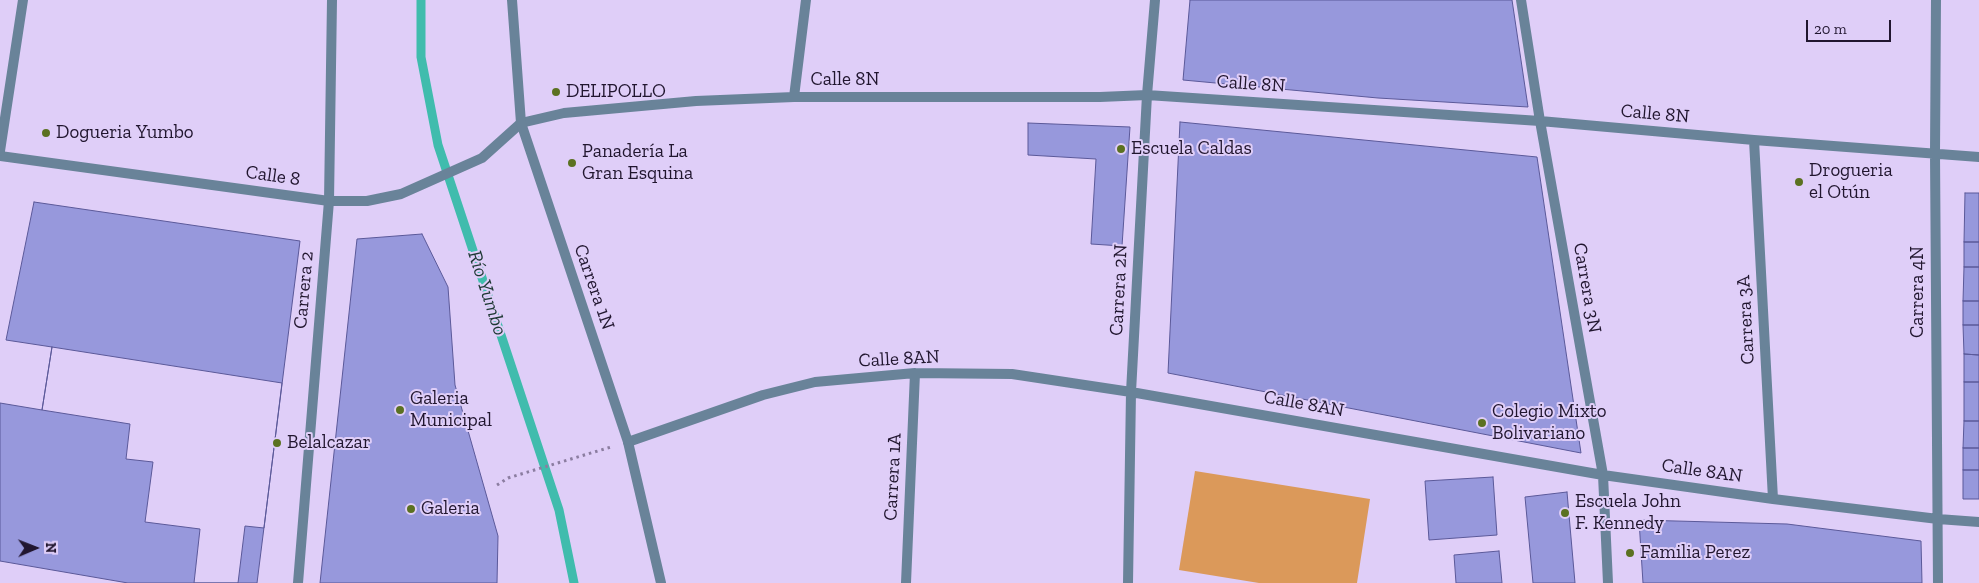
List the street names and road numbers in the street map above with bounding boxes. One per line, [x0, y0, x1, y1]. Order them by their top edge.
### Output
street label: Calle 8N [810, 69, 880, 91]
street label: Calle 8N [1216, 70, 1286, 98]
street label: Calle 8N [1620, 100, 1690, 128]
street label: Calle 8 [244, 161, 302, 191]
street label: Carrera 1N [569, 241, 619, 333]
street label: Carrera 3N [1568, 241, 1606, 335]
street label: Carrera 2N [1105, 244, 1133, 336]
street label: Carrera 4N [1907, 246, 1929, 338]
street label: Carrera 2 [289, 250, 319, 330]
street label: Carrera 3A [1732, 275, 1760, 365]
street label: Calle 8AN [858, 345, 940, 373]
street label: Calle 8AN [1262, 386, 1346, 422]
street label: Carrera 1A [879, 433, 907, 521]
street label: Calle 8AN [1660, 454, 1744, 488]

